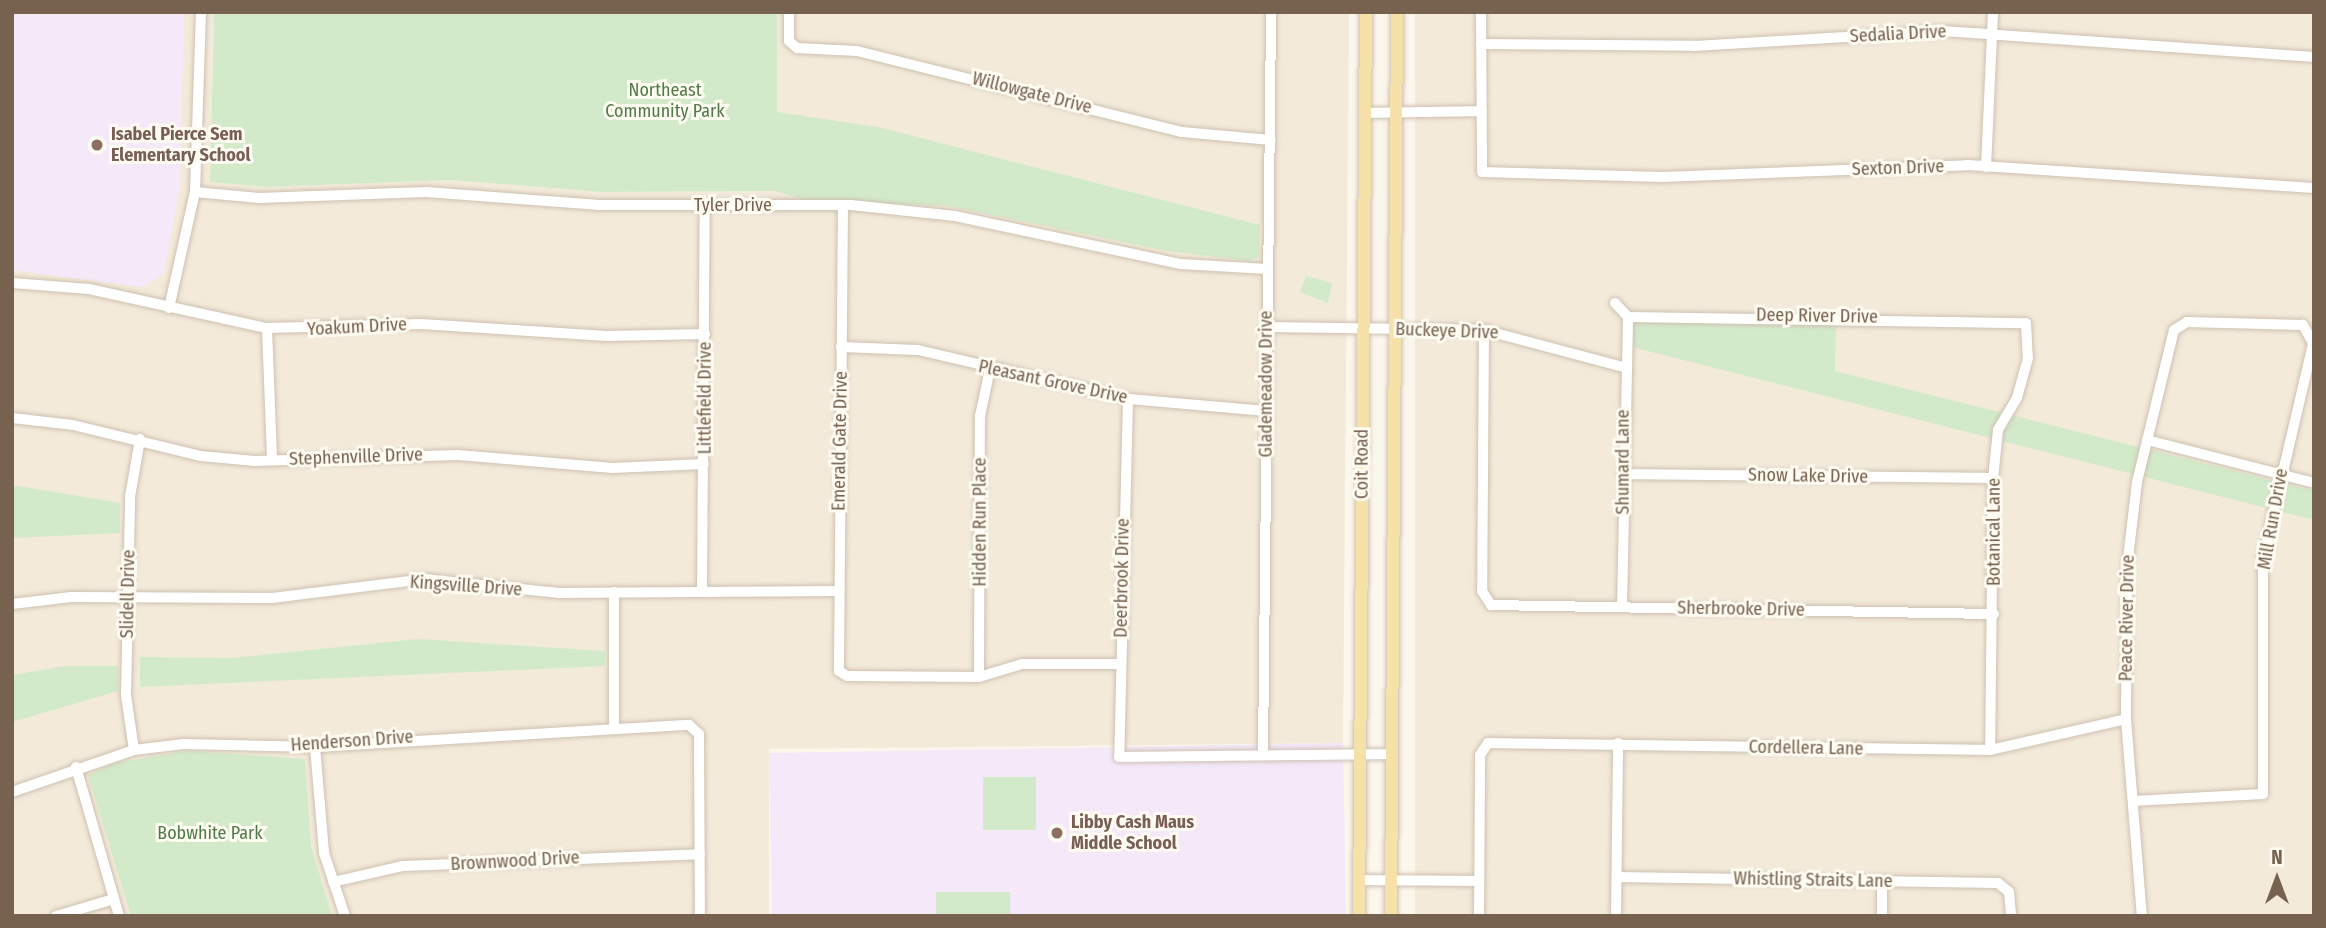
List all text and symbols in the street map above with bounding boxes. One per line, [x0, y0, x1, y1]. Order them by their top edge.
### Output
street label: Sedalia Drive [1849, 21, 1947, 47]
street label: Willowgate Drive [970, 68, 1094, 118]
park label: Northeast Community Park [605, 80, 725, 122]
place label: Isabel Pierce Sem Elementary School [111, 124, 250, 166]
marker: Isabel Pierce Sem Elementary School [89, 137, 105, 153]
street label: Sexton Drive [1851, 156, 1945, 180]
street label: Tyler Drive [694, 194, 772, 216]
street label: Deep River Drive [1756, 304, 1878, 328]
street label: Glademeadow Drive [1255, 311, 1277, 457]
street label: Yoakum Drive [307, 314, 407, 340]
street label: Buckeye Drive [1395, 318, 1499, 344]
street label: Littlefield Drive [694, 342, 716, 454]
street label: Pleasant Grove Drive [976, 356, 1130, 408]
street label: Emerald Gate Drive [828, 371, 852, 511]
street label: Shumard Lane [1612, 409, 1634, 515]
street label: Coit Road [1351, 429, 1373, 499]
street label: Stephenville Drive [289, 444, 423, 470]
street label: Hidden Run Place [969, 457, 991, 587]
street label: Snow Lake Drive [1748, 464, 1868, 488]
street label: Mill Run Drive [2253, 467, 2293, 571]
street label: Botanical Lane [1983, 478, 2005, 586]
street label: Deerbrook Drive [1110, 518, 1134, 638]
street label: Slidell Drive [116, 550, 140, 638]
street label: Peace River Drive [2115, 554, 2139, 682]
street label: Kingsville Drive [409, 571, 523, 601]
street label: Sherbrooke Drive [1677, 597, 1805, 621]
street label: Henderson Drive [290, 726, 414, 756]
street label: Cordellera Lane [1748, 736, 1864, 760]
place label: Libby Cash Maus Middle School [1071, 812, 1194, 854]
park label: Bobwhite Park [157, 822, 263, 844]
marker: Libby Cash Maus Middle School [1049, 825, 1065, 841]
north arrow [2242, 844, 2312, 914]
text: N [2271, 846, 2283, 869]
street label: Brownwood Drive [450, 847, 580, 875]
street label: Whistling Straits Lane [1733, 868, 1893, 892]

